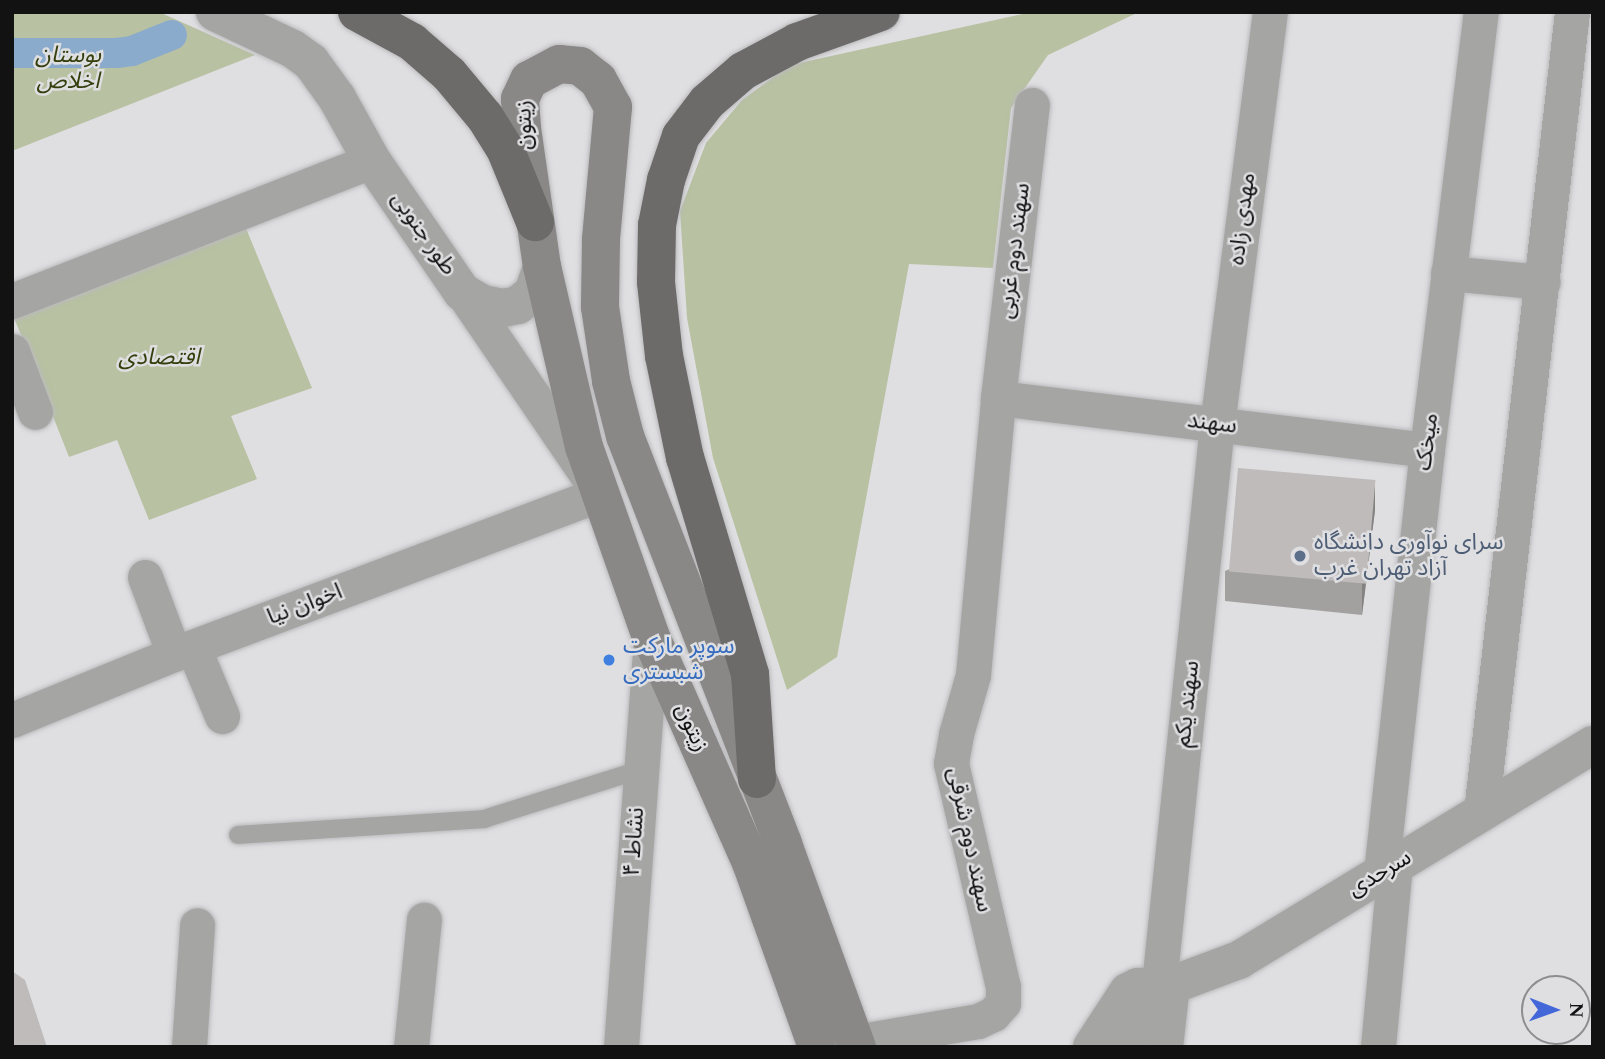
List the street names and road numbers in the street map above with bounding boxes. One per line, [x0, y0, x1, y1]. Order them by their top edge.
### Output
street label: زیتون [511, 100, 539, 150]
street label: مهدی زاده [1224, 171, 1262, 267]
street label: سهند دوم غربی [993, 181, 1037, 321]
street label: طور جنوبی [384, 187, 462, 281]
street label: سهند [1186, 407, 1238, 441]
street label: میخک [1411, 412, 1445, 472]
street label: اخوان نیا [263, 578, 347, 632]
street label: سهند يكم [1170, 659, 1206, 749]
street label: زیتون [668, 700, 714, 756]
street label: سهند دوم شرقی [940, 765, 998, 915]
street label: نشاط ۴ [619, 806, 651, 878]
street label: سرحدی [1343, 844, 1417, 904]

